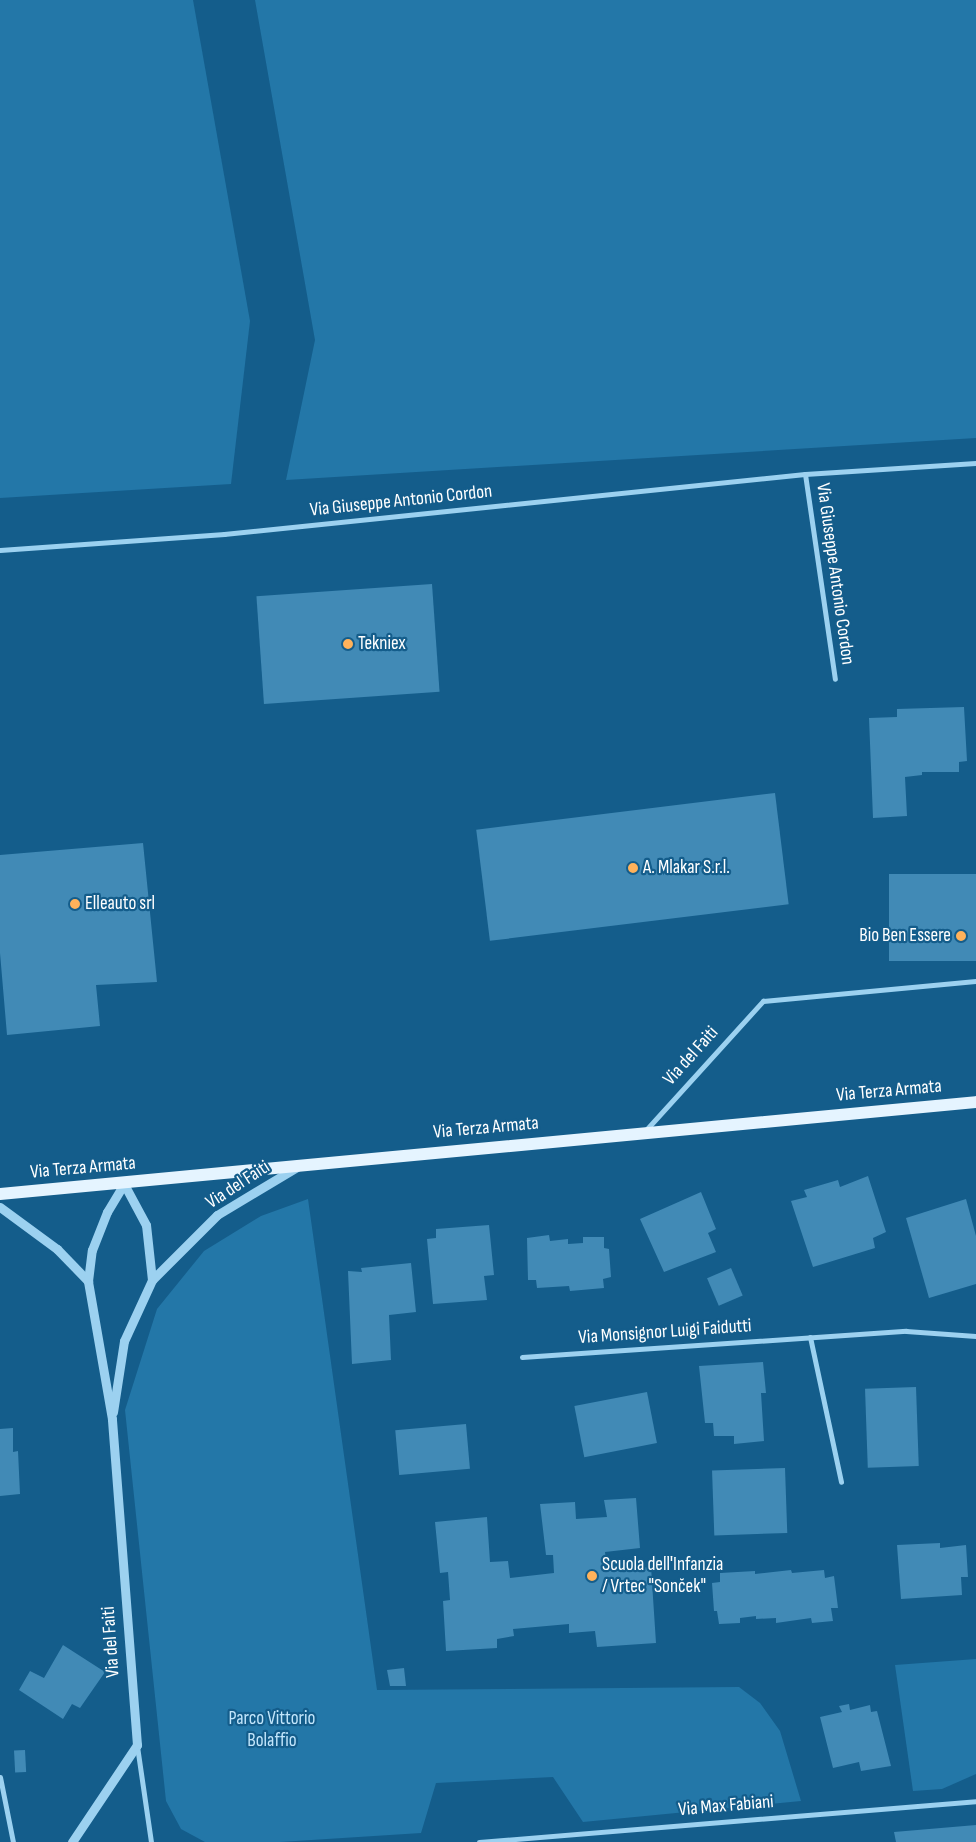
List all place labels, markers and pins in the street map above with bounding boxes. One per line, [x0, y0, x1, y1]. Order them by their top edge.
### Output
place label: Tekniex [358, 633, 406, 655]
marker: Tekniex [342, 638, 354, 650]
place label: A. Mlakar S.r.l. [643, 857, 730, 879]
marker: A. Mlakar S.r.l. [627, 862, 639, 874]
place label: Elleauto srl [85, 893, 155, 915]
marker: Elleauto srl [69, 898, 81, 910]
place label: Bio Ben Essere [859, 925, 951, 947]
marker: Bio Ben Essere [955, 930, 967, 942]
place label: Scuola dell'Infanzia / Vrtec "Sonček" [602, 1554, 723, 1598]
marker: Scuola dell'Infanzia / Vrtec "Sonček" [586, 1570, 598, 1582]

